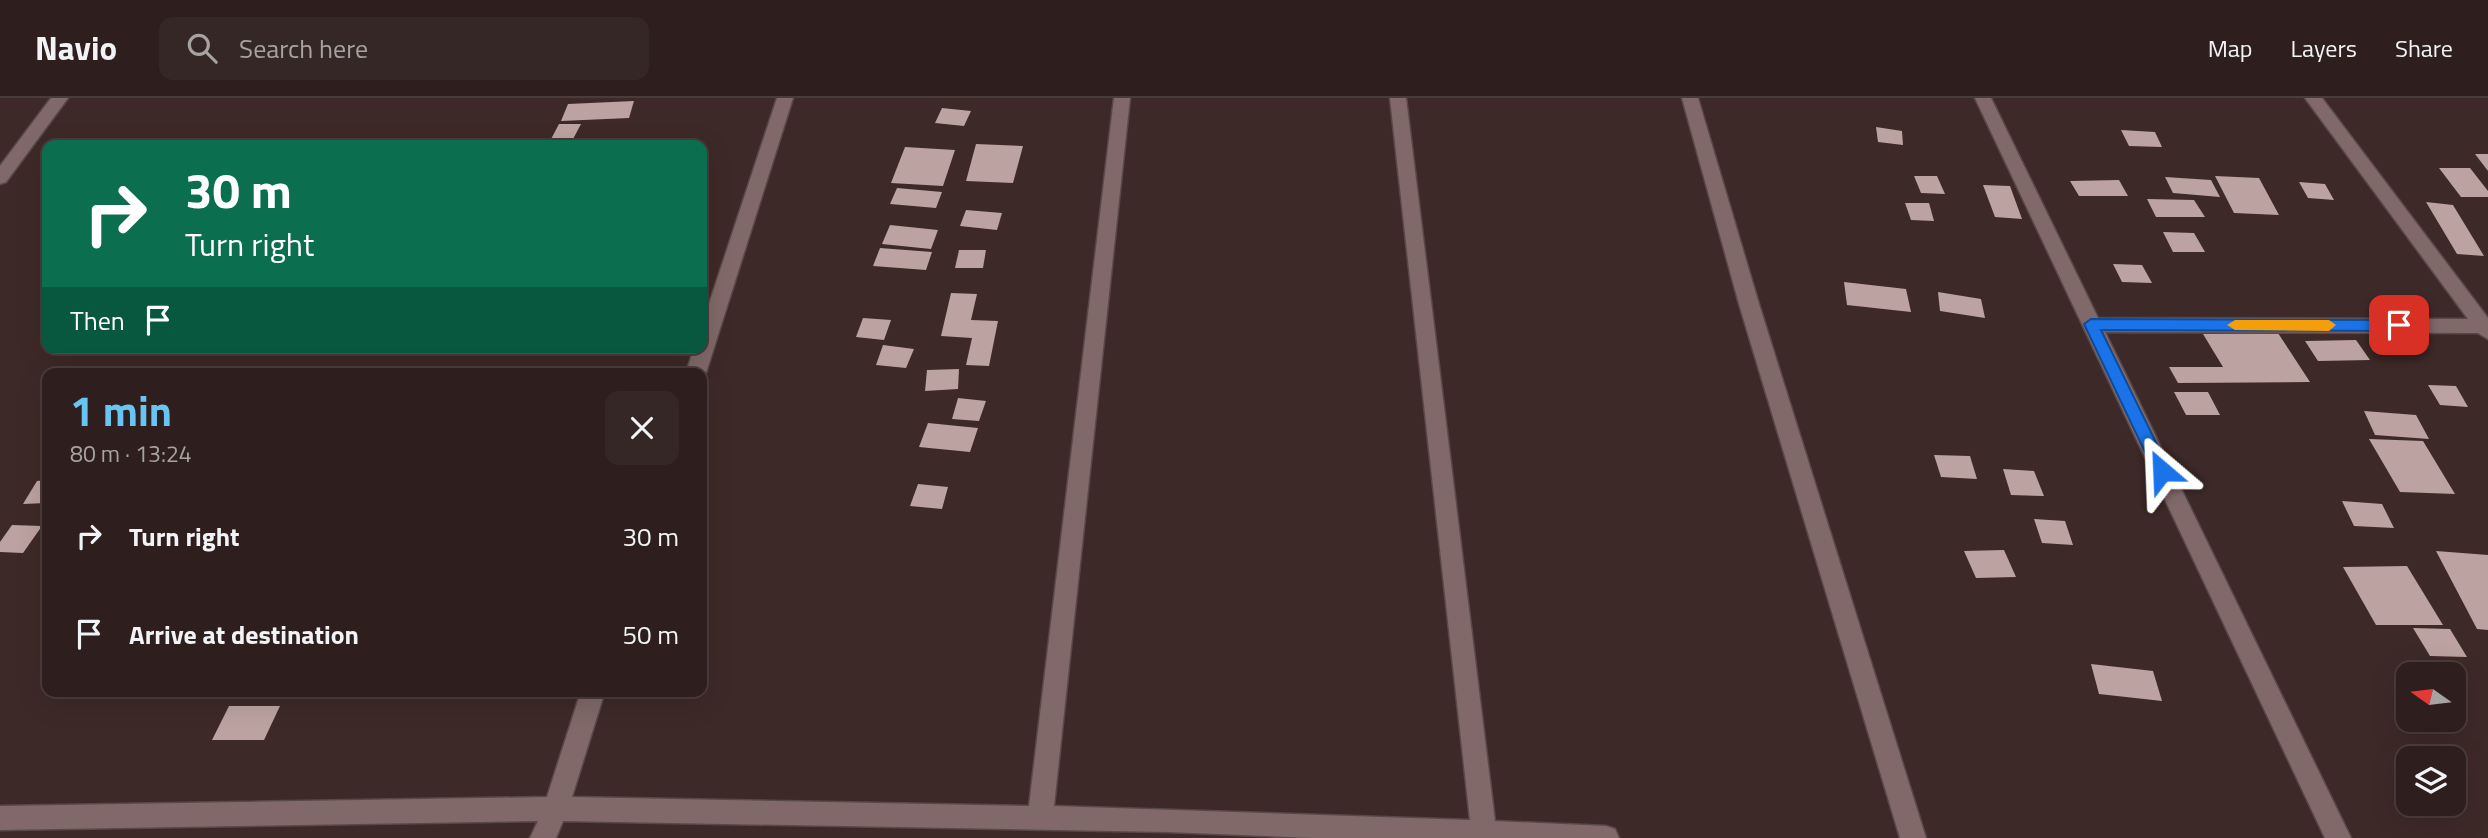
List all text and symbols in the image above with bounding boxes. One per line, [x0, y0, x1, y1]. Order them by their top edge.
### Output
search box [159, 17, 649, 80]
text: Navio [35, 23, 117, 73]
icon: search [183, 29, 221, 67]
text: Search here [239, 29, 368, 68]
text: Map [2208, 30, 2253, 66]
text: Layers [2291, 30, 2357, 66]
text: Share [2395, 30, 2453, 66]
text: 30 m [185, 152, 292, 227]
icon: right [70, 168, 161, 259]
text: Turn right [185, 220, 314, 268]
pin [2369, 295, 2429, 355]
text: Then [70, 301, 125, 340]
icon: arrive [139, 301, 177, 339]
icon: arrive [2380, 306, 2418, 344]
text: 1 min [70, 378, 172, 442]
button: close [605, 391, 679, 465]
position arrow [2125, 434, 2199, 508]
text: 80 m · 13:24 [70, 436, 192, 471]
icon: right [70, 517, 108, 555]
text: Turn right [129, 517, 240, 556]
text: 30 m [622, 517, 679, 556]
icon: arrive [70, 615, 108, 653]
text: Arrive at destination [129, 615, 359, 654]
text: 50 m [622, 615, 679, 654]
north arrow [2396, 662, 2466, 732]
map controls [2396, 662, 2466, 816]
button: layers [2396, 746, 2466, 816]

